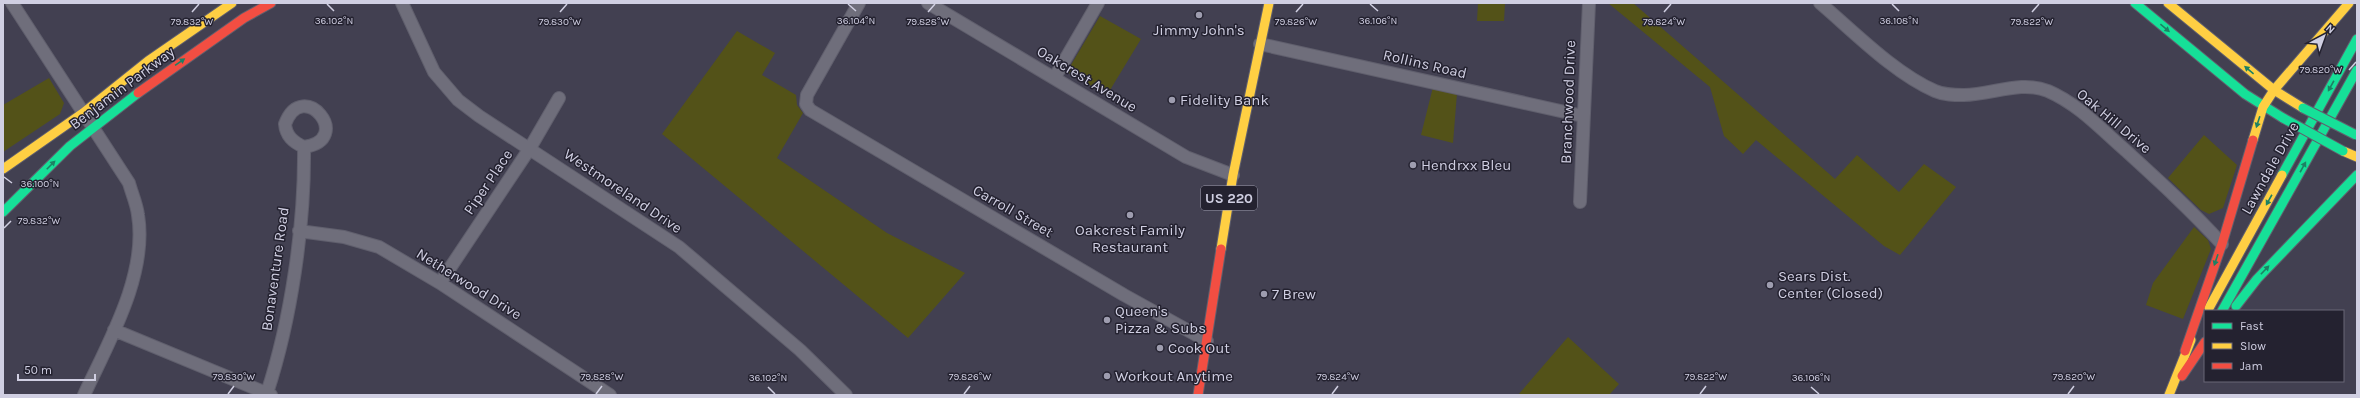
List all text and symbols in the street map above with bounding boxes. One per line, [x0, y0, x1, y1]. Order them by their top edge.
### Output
marker: Jimmy John's [1194, 10, 1204, 20]
text: 36.102°N [315, 15, 353, 27]
text: 36.104°N [837, 15, 875, 27]
text: 36.106°N [1359, 15, 1397, 27]
text: 36.108°N [1879, 15, 1919, 27]
text: 79.832°W [171, 16, 213, 28]
text: 79.830°W [539, 16, 581, 28]
text: 79.828°W [907, 16, 949, 28]
text: 79.826°W [1275, 16, 1317, 28]
text: 79.824°W [1643, 16, 1685, 28]
text: 79.822°W [2011, 16, 2053, 28]
north arrow [2304, 16, 2344, 56]
place label: Jimmy John's [1153, 21, 1245, 39]
text: N [2323, 21, 2337, 36]
one-way arrow [2160, 24, 2170, 33]
street label: Branchwood Drive [1557, 40, 1579, 164]
street label: Oakcrest Avenue [1034, 42, 1140, 116]
street label: Benjamin Parkway [66, 43, 178, 133]
street label: Rollins Road [1381, 46, 1469, 82]
one-way arrow [175, 58, 185, 66]
text: 79.820°W [2300, 64, 2342, 76]
one-way arrow [2243, 65, 2254, 74]
one-way arrow [2328, 80, 2335, 92]
street label: Oak Hill Drive [2073, 85, 2155, 157]
place label: Fidelity Bank [1180, 91, 1269, 109]
marker: Fidelity Bank [1167, 95, 1177, 105]
one-way arrow [2255, 117, 2261, 129]
street label: Lawndale Drive [2237, 119, 2303, 217]
street label: Westmoreland Drive [561, 145, 685, 237]
street label: Piper Place [460, 146, 516, 218]
place label: Hendrxx Bleu [1421, 156, 1511, 174]
one-way arrow [46, 160, 56, 170]
marker: Hendrxx Bleu [1408, 160, 1418, 170]
one-way arrow [2299, 161, 2306, 173]
text: 36.100°N [21, 178, 59, 190]
street label: Carroll Street [970, 181, 1057, 241]
road number: US 220 [1201, 186, 1257, 210]
one-way arrow [2265, 194, 2272, 205]
street label: Bonaventure Road [257, 206, 293, 332]
marker: Oakcrest Family Restaurant [1125, 210, 1135, 220]
text: 79.832°W [18, 215, 60, 227]
place label: Oakcrest Family Restaurant [1075, 221, 1185, 256]
street label: Netherwood Drive [413, 244, 525, 324]
one-way arrow [2213, 254, 2219, 266]
one-way arrow [2260, 265, 2270, 275]
place label: Sears Dist. Center (Closed) [1778, 267, 1883, 302]
marker: Sears Dist. Center (Closed) [1765, 280, 1775, 290]
place label: 7 Brew [1272, 285, 1316, 303]
marker: 7 Brew [1259, 289, 1269, 299]
place label: Queen's Pizza & Subs [1115, 302, 1206, 337]
legend [2204, 310, 2344, 382]
marker: Queen's Pizza & Subs [1102, 315, 1112, 325]
text: Fast [2240, 319, 2264, 333]
place label: Cook Out [1168, 339, 1230, 357]
text: Slow [2240, 339, 2266, 353]
marker: Cook Out [1155, 343, 1165, 353]
scale bar [18, 356, 95, 382]
text: Jam [2240, 359, 2263, 373]
text: 50 m [24, 363, 52, 377]
place label: Workout Anytime [1115, 367, 1233, 385]
text: 79.830°W [213, 371, 255, 383]
text: 79.828°W [581, 371, 623, 383]
text: 79.826°W [949, 371, 991, 383]
marker: Workout Anytime [1102, 371, 1112, 381]
text: 79.824°W [1317, 371, 1359, 383]
text: 79.822°W [1685, 371, 1727, 383]
text: 79.820°W [2053, 371, 2095, 383]
text: 36.102°N [749, 372, 787, 384]
text: 36.106°N [1792, 372, 1830, 384]

